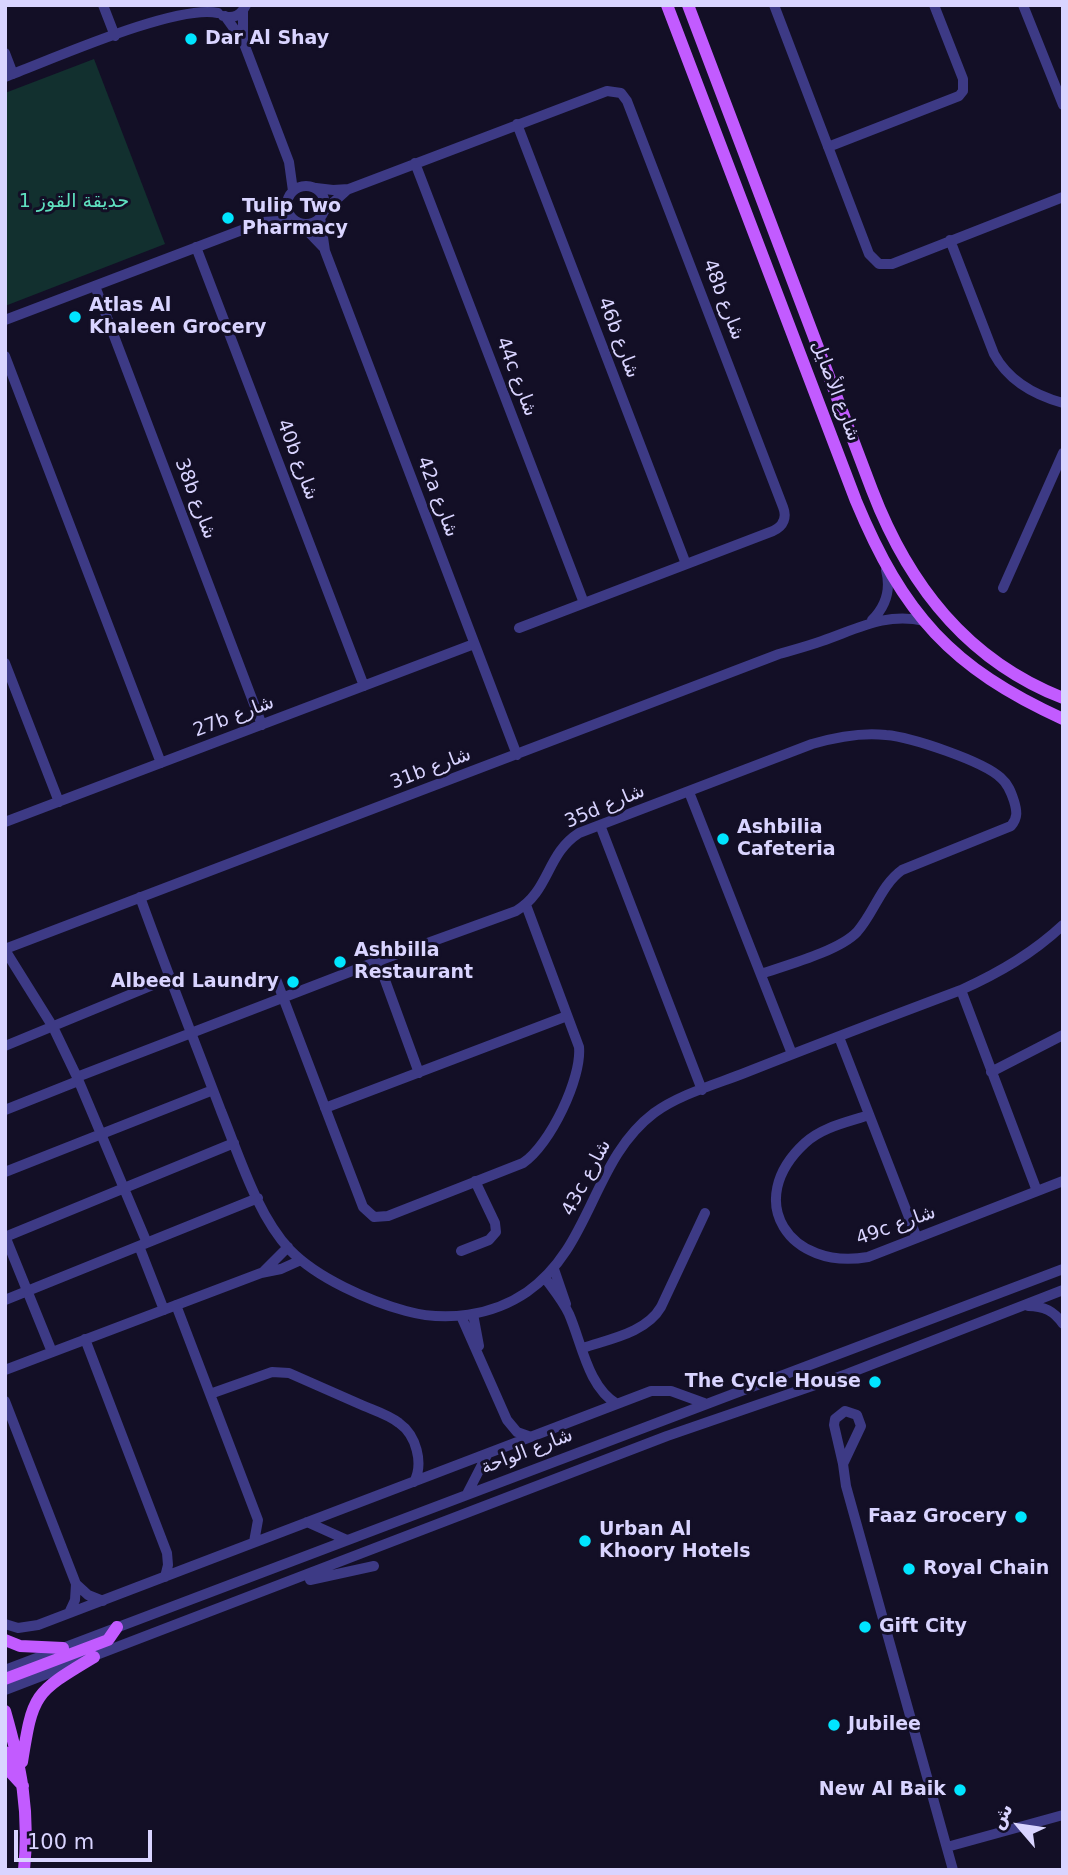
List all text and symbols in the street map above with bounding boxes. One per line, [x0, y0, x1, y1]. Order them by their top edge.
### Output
place label: Dar Al Shay [205, 28, 329, 50]
marker: Dar Al Shay [183, 31, 199, 47]
park label: حديقة القوز 1 [19, 191, 129, 213]
place label: Tulip Two Pharmacy [242, 196, 348, 240]
marker: Tulip Two Pharmacy [220, 210, 236, 226]
street label: 48b شارع [697, 256, 749, 344]
street label: 46b شارع [592, 294, 644, 382]
place label: Atlas Al Khaleen Grocery [89, 295, 266, 339]
marker: Atlas Al Khaleen Grocery [67, 309, 83, 325]
street label: 44c شارع [491, 334, 541, 420]
street label: شارع الأصايل [805, 337, 865, 445]
street label: 40b شارع [271, 416, 323, 504]
street label: 42a شارع [411, 454, 463, 540]
street label: 38b شارع [169, 455, 221, 543]
street label: 27b شارع [190, 691, 278, 743]
street label: 31b شارع [387, 743, 475, 795]
street label: 35d شارع [562, 780, 648, 834]
place label: Ashbilia Cafeteria [737, 817, 836, 861]
marker: Ashbilia Cafeteria [715, 831, 731, 847]
place label: Ashbilla Restaurant [354, 940, 473, 984]
marker: Ashbilla Restaurant [332, 954, 348, 970]
place label: Albeed Laundry [111, 971, 279, 993]
marker: Albeed Laundry [285, 974, 301, 990]
street label: 43c شارع [557, 1136, 617, 1220]
street label: 49c شارع [853, 1201, 939, 1251]
place label: The Cycle House [685, 1371, 861, 1393]
marker: The Cycle House [867, 1374, 883, 1390]
street label: شارع الواحة [478, 1424, 576, 1480]
place label: Faaz Grocery [868, 1506, 1007, 1528]
marker: Faaz Grocery [1013, 1509, 1029, 1525]
place label: Urban Al Khoory Hotels [599, 1519, 750, 1563]
marker: Urban Al Khoory Hotels [577, 1533, 593, 1549]
place label: Royal Chain [923, 1558, 1049, 1580]
marker: Royal Chain [901, 1561, 917, 1577]
place label: Gift City [879, 1616, 967, 1638]
marker: Gift City [857, 1619, 873, 1635]
place label: Jubilee [848, 1714, 921, 1736]
marker: Jubilee [826, 1717, 842, 1733]
place label: New Al Baik [819, 1779, 946, 1801]
marker: New Al Baik [952, 1782, 968, 1798]
north arrow [984, 1791, 1054, 1861]
text: ش [985, 1799, 1017, 1833]
scale bar [18, 1815, 156, 1859]
text: 100 m [27, 1830, 94, 1854]

